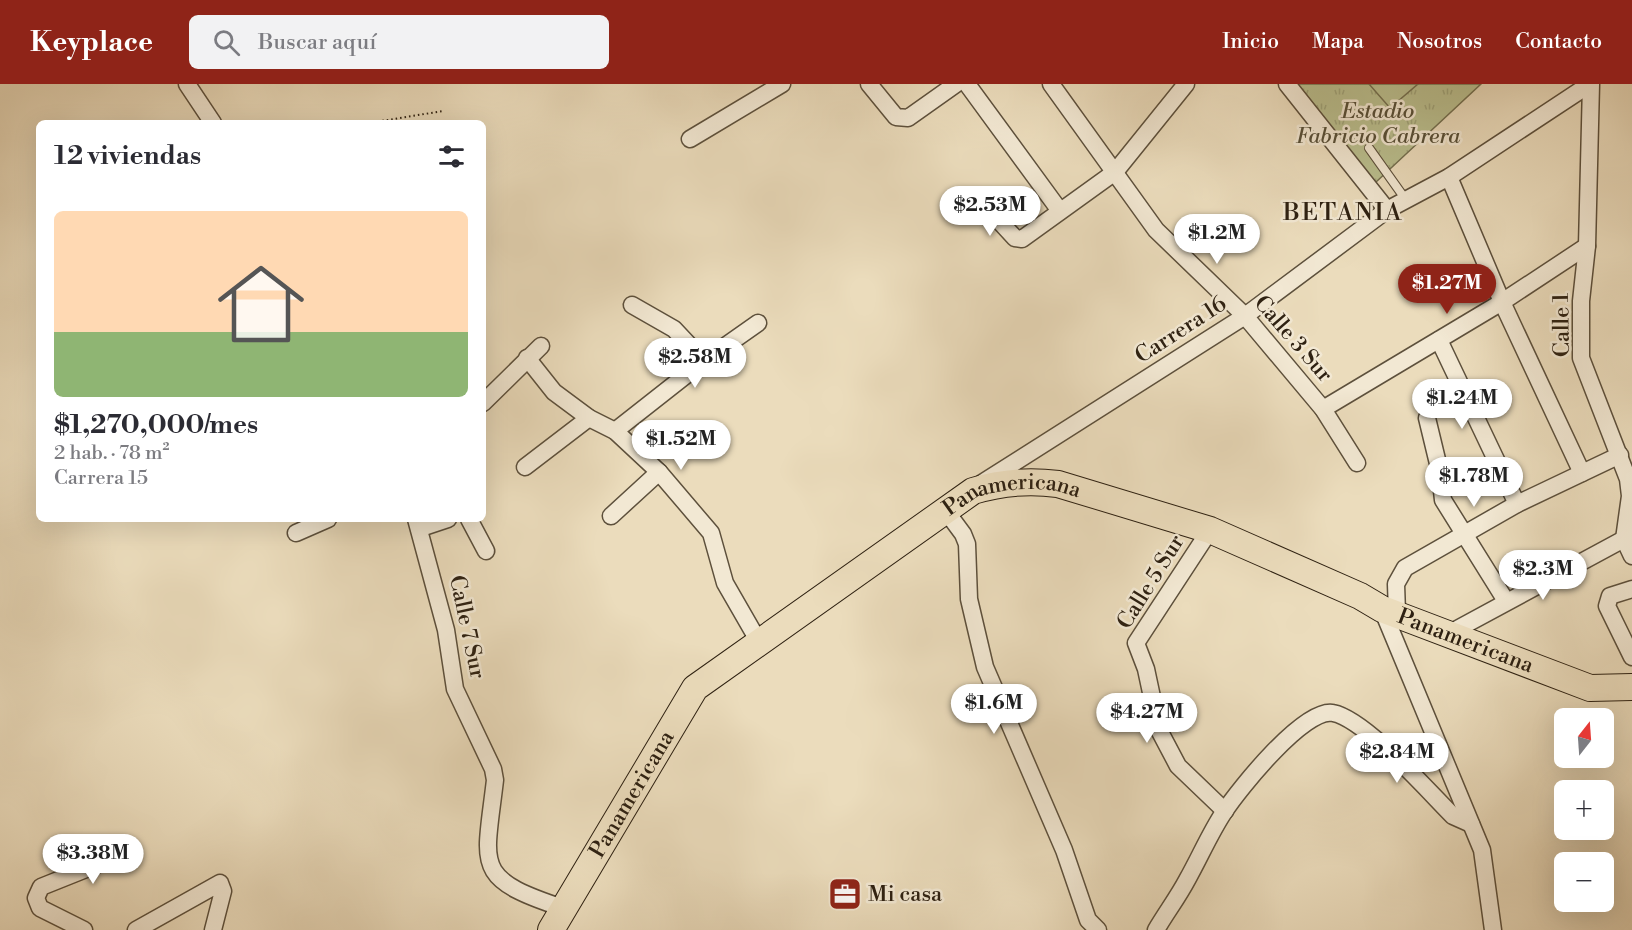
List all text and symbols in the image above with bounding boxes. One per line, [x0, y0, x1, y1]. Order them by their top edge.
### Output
search box [189, 15, 609, 69]
text: Keyplace [30, 25, 153, 60]
icon: search [210, 26, 243, 59]
text: Buscar aquí [258, 29, 377, 56]
text: Inicio [1222, 29, 1279, 55]
text: Mapa [1312, 29, 1364, 55]
text: Nosotros [1397, 29, 1482, 55]
text: Contacto [1515, 29, 1602, 55]
park label: Estadio Fabricio Cabrera [1296, 98, 1461, 150]
text: 12 viviendas [54, 140, 201, 172]
icon: filters [435, 140, 468, 173]
pin: $2.53M [941, 186, 1039, 237]
text: $2.53M [954, 193, 1026, 218]
district label: BETANIA [1282, 198, 1403, 228]
pin: $1.2M [1175, 214, 1259, 265]
text: $1.2M [1188, 221, 1246, 246]
icon: home [207, 250, 315, 358]
pin: $1.27M [1398, 264, 1496, 315]
text: $1.27M [1412, 271, 1482, 296]
street label: Carrera 16 [1130, 290, 1232, 370]
street label: Calle 3 Sur [1248, 290, 1338, 388]
street label: Calle 1 [1548, 292, 1576, 357]
pin: $2.58M [646, 338, 744, 389]
text: $2.58M [658, 345, 732, 370]
pin: $1.24M [1413, 379, 1511, 430]
text: $1.24M [1426, 386, 1498, 411]
text: $1,270,000/mes [54, 409, 258, 441]
pin: $1.52M [632, 420, 730, 471]
text: $1.52M [646, 427, 716, 452]
text: 2 hab. · 78 m² [54, 441, 170, 466]
pin: $1.78M [1425, 457, 1523, 508]
text: $1.78M [1439, 464, 1509, 489]
text: Carrera 15 [54, 466, 148, 491]
street label: Panamericana [937, 468, 1085, 522]
street label: Calle 5 Sur [1111, 530, 1191, 634]
pin: $2.3M [1501, 550, 1585, 601]
text: $2.3M [1513, 557, 1573, 582]
street label: Calle 7 Sur [443, 573, 491, 681]
street label: Panamericana [1394, 603, 1538, 679]
pin: $1.6M [952, 684, 1036, 735]
text: $1.6M [965, 691, 1023, 716]
pin: $4.27M [1098, 693, 1196, 744]
text: $4.27M [1110, 700, 1184, 725]
north arrow [1554, 708, 1614, 768]
map controls [1554, 708, 1614, 912]
street label: Panamericana [584, 725, 681, 863]
pin: $2.84M [1348, 733, 1446, 784]
text: $2.84M [1360, 740, 1434, 765]
button: + [1554, 780, 1614, 840]
pin: $3.38M [44, 834, 142, 885]
text: $3.38M [57, 841, 129, 866]
button: − [1554, 852, 1614, 912]
office icon: Mi casa [827, 876, 863, 912]
place label: Mi casa [868, 881, 943, 908]

